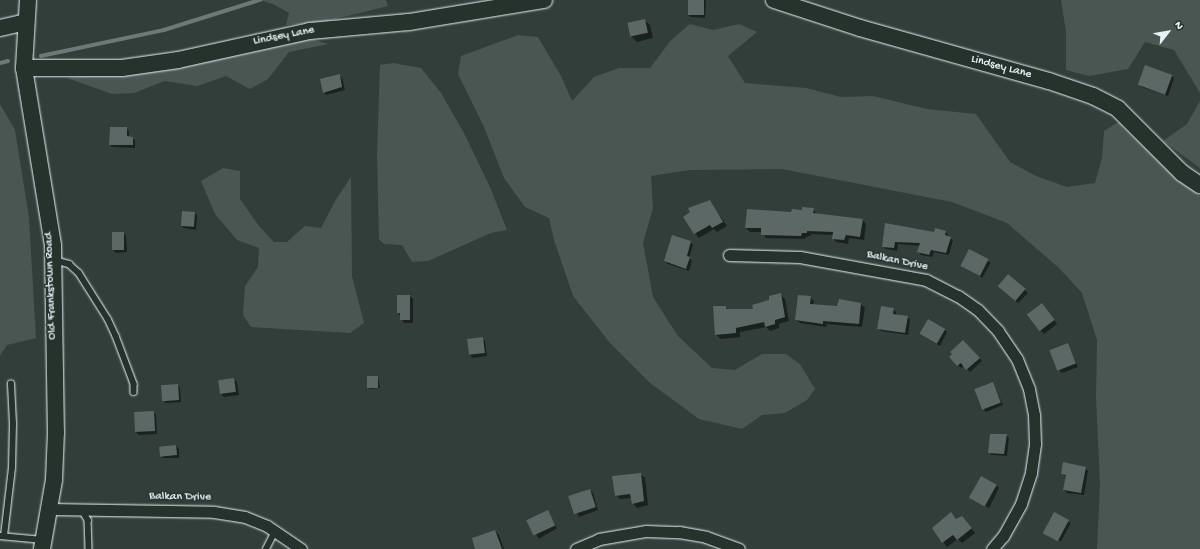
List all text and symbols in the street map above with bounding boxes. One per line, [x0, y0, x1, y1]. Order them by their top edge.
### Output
north arrow [1148, 12, 1188, 52]
text: N [1171, 20, 1185, 32]
street label: Lindsey Lane [252, 24, 316, 50]
street label: Lindsey Lane [969, 53, 1033, 83]
street label: Old Frankstown Road [43, 232, 61, 340]
street label: Balkan Drive [865, 248, 929, 276]
street label: Balkan Drive [149, 490, 211, 506]

